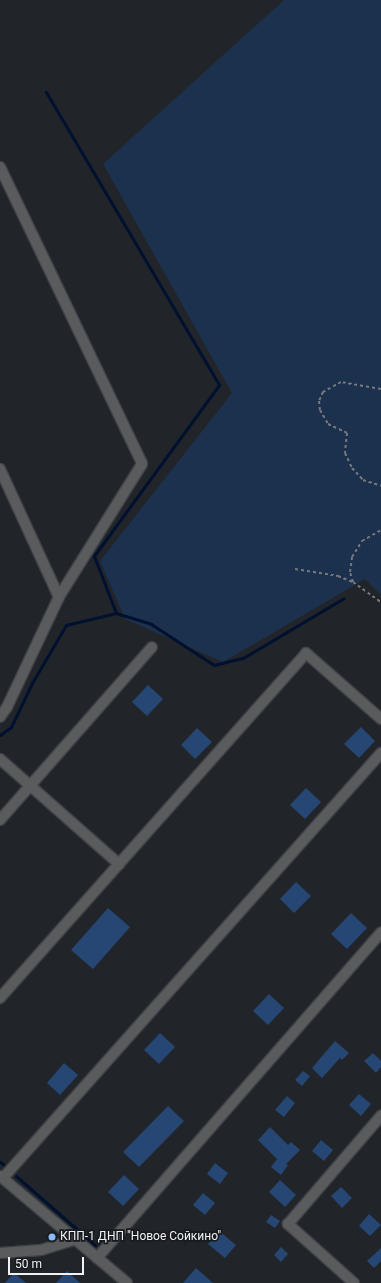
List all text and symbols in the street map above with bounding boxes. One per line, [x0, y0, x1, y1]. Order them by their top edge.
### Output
place label: КПП-1 ДНП "Новое Сойкино" [60, 1230, 221, 1244]
marker: КПП-1 ДНП "Новое Сойкино" [47, 1232, 57, 1242]
scale bar [10, 1249, 86, 1275]
text: 50 m [15, 1257, 42, 1271]

